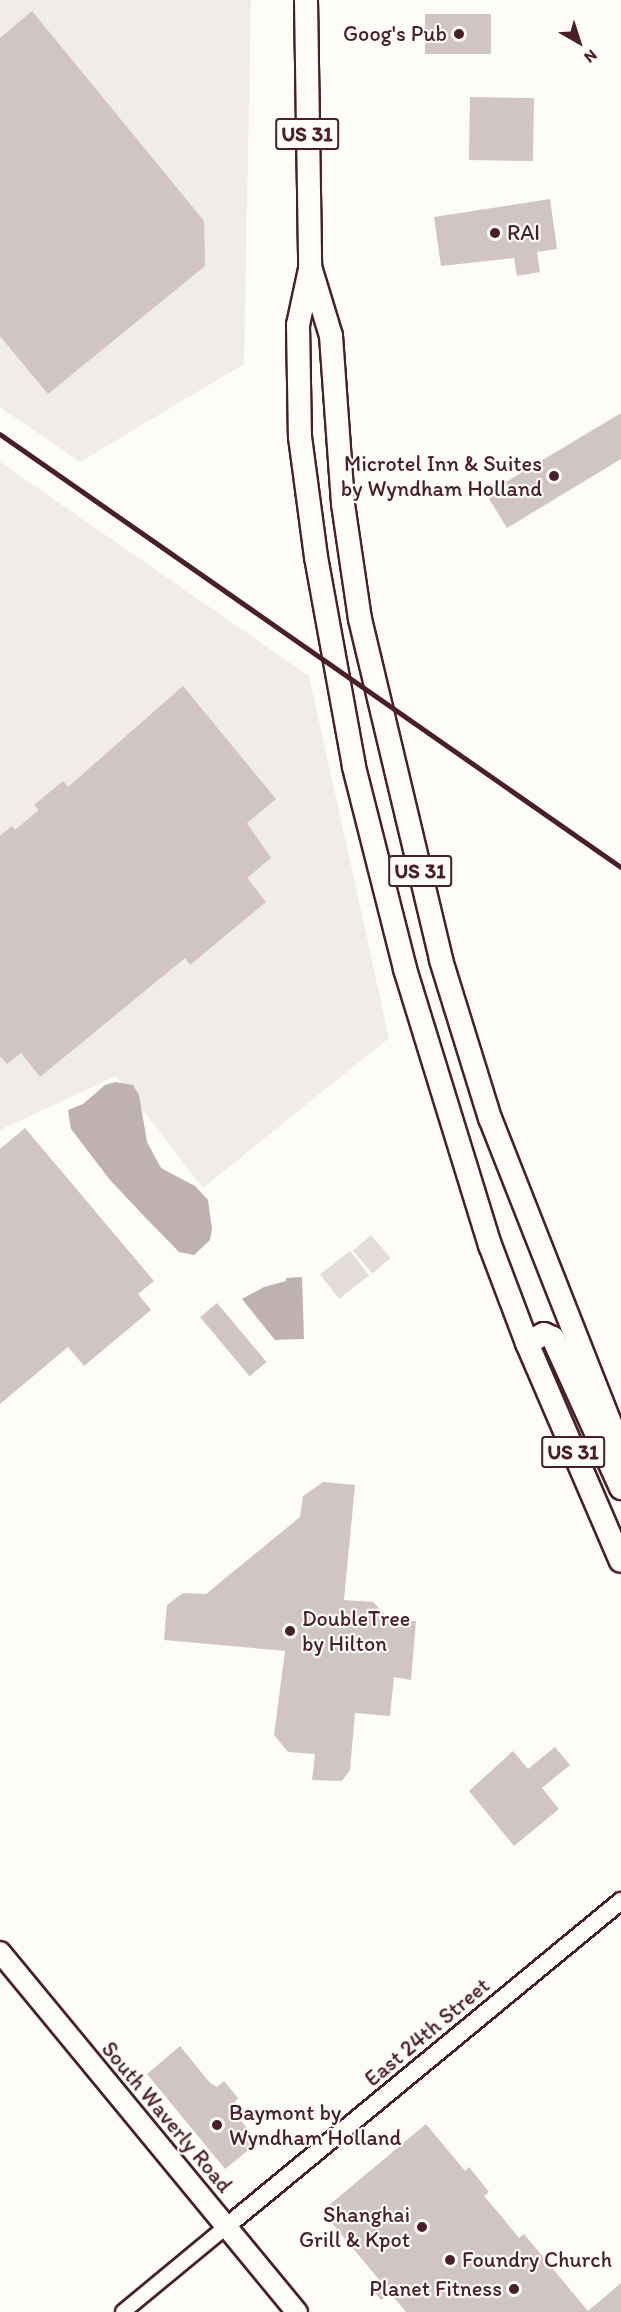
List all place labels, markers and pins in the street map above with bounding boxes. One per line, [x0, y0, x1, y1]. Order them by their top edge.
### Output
place label: Goog's Pub [343, 21, 447, 47]
marker: Goog's Pub [452, 27, 466, 41]
place label: RAI [507, 220, 540, 246]
marker: RAI [488, 226, 502, 240]
place label: Microtel Inn & Suites by Wyndham Holland [342, 450, 542, 502]
marker: Microtel Inn & Suites by Wyndham Holland [547, 469, 561, 483]
place label: DoubleTree by Hilton [302, 1605, 410, 1657]
marker: DoubleTree by Hilton [283, 1624, 297, 1638]
place label: Baymont by Wyndham Holland [229, 2099, 402, 2150]
marker: Baymont by Wyndham Holland [210, 2118, 224, 2132]
place label: Shanghai Grill & Kpot [299, 2201, 410, 2252]
marker: Shanghai Grill & Kpot [415, 2220, 429, 2234]
place label: Foundry Church [462, 2247, 613, 2273]
marker: Foundry Church [443, 2253, 457, 2267]
place label: Planet Fitness [369, 2276, 502, 2302]
marker: Planet Fitness [507, 2282, 521, 2296]

